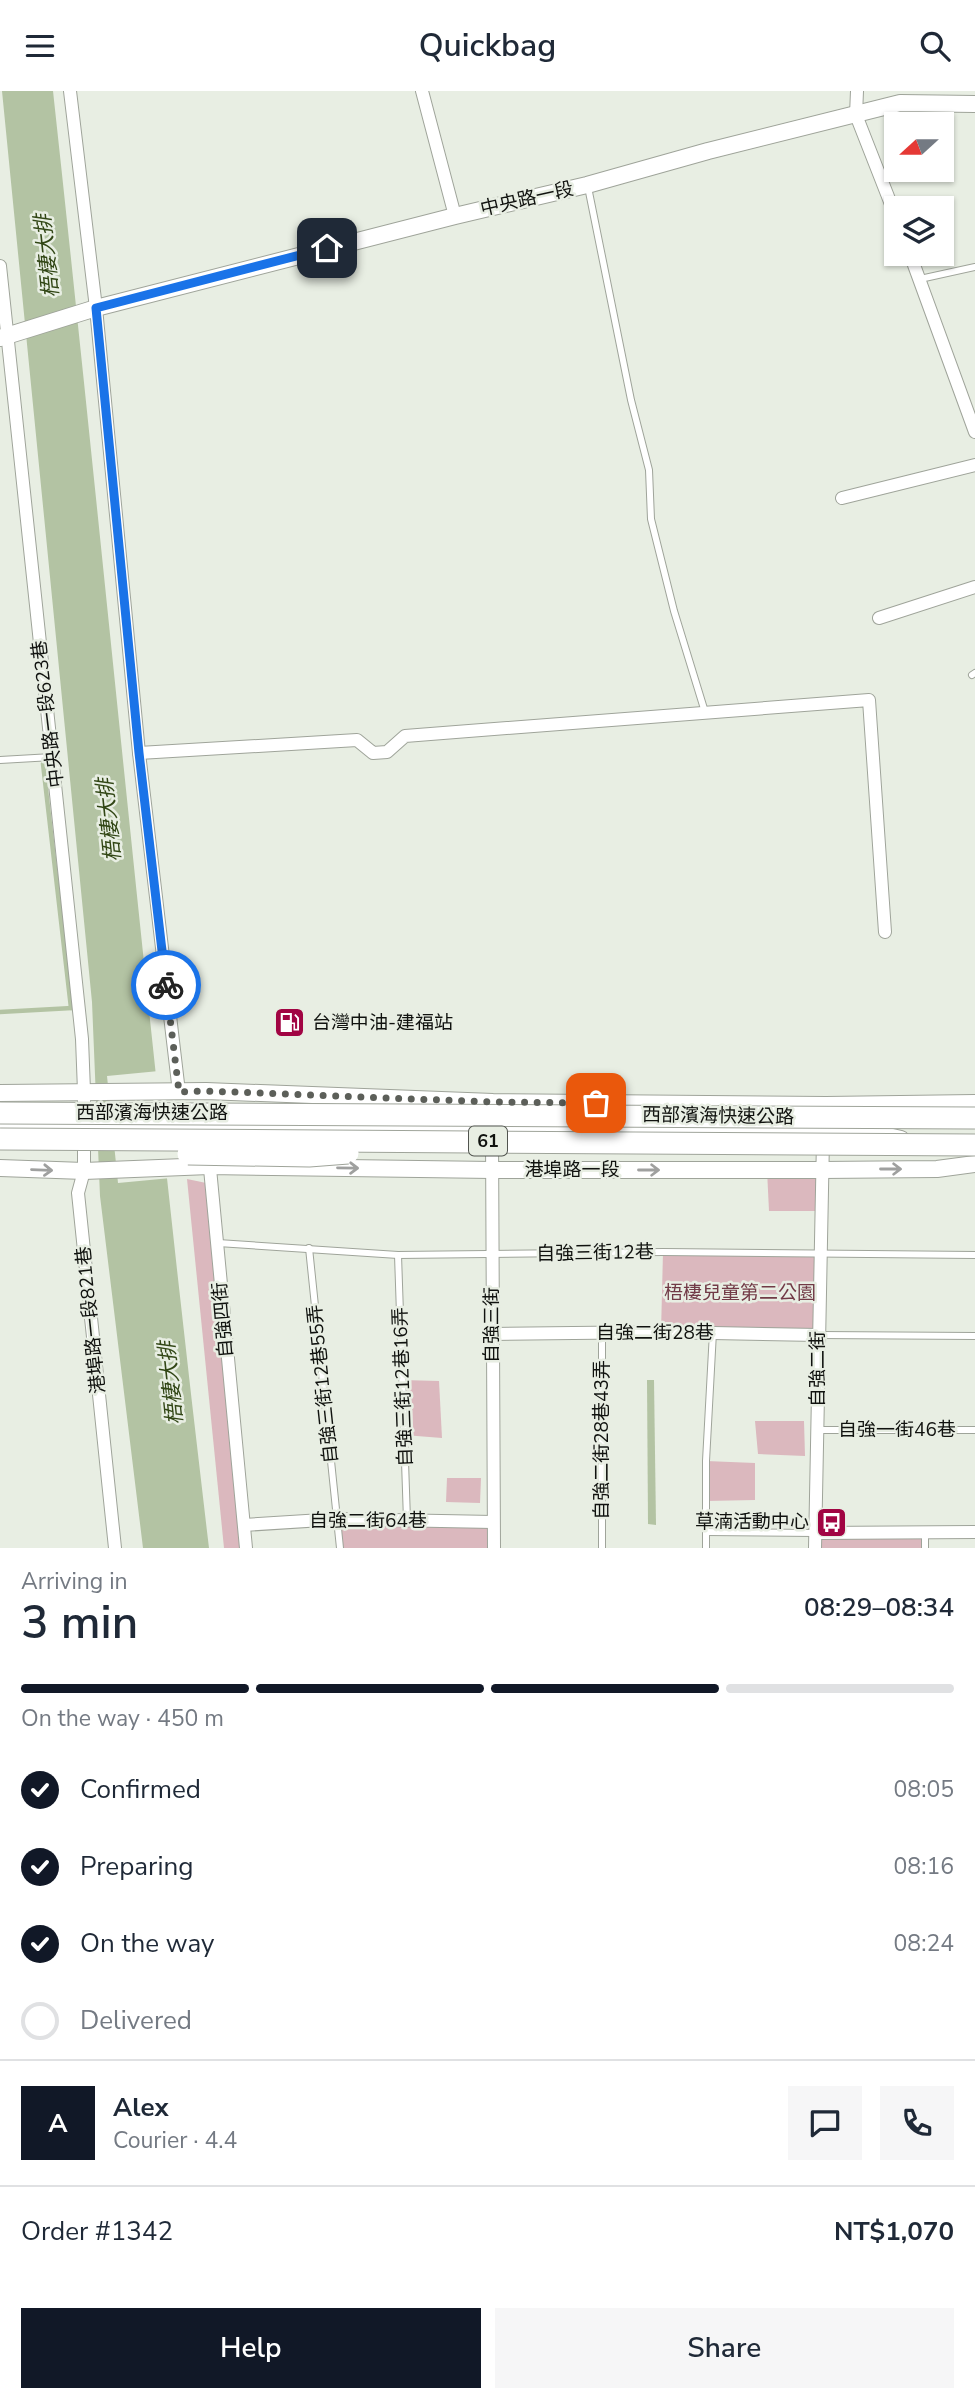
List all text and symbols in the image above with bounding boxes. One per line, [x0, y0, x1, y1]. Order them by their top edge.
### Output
text: Quickbag [419, 24, 556, 67]
icon: menu [21, 27, 59, 65]
icon: search [916, 27, 954, 65]
north arrow [884, 112, 954, 182]
map controls [884, 112, 954, 266]
street label: 中央路一段 [478, 176, 576, 222]
button: layers [884, 196, 954, 266]
water label: 梧棲大排 [28, 210, 65, 299]
pin [297, 218, 357, 278]
icon: home [308, 229, 346, 267]
street label: 中央路一段623巷 [26, 639, 70, 789]
water label: 梧棲大排 [90, 774, 127, 863]
courier [131, 950, 201, 1020]
icon: bike [147, 966, 185, 1004]
fuel station icon: 台灣中油-建福站 [272, 1006, 306, 1040]
place label: 台灣中油-建福站 [312, 1010, 453, 1036]
pin [566, 1073, 626, 1133]
icon: bag [577, 1084, 615, 1122]
street label: 西部濱海快速公路 [76, 1100, 228, 1126]
street label: 西部濱海快速公路 [642, 1102, 794, 1130]
road number: 61 [469, 1127, 507, 1155]
street label: 港埠路一段 [524, 1157, 620, 1183]
one-way arrow [336, 1161, 359, 1175]
one-way arrow [879, 1162, 902, 1176]
one-way arrow [30, 1163, 53, 1176]
one-way arrow [637, 1163, 660, 1177]
street label: 自強三街12巷 [536, 1239, 654, 1267]
street label: 港埠路一段821巷 [70, 1245, 112, 1395]
park label: 梧棲兒童第二公園 [664, 1280, 816, 1306]
street label: 自強四街 [207, 1281, 239, 1359]
street label: 自強三街 [479, 1287, 505, 1363]
street label: 自強三街12巷55弄 [302, 1303, 344, 1465]
street label: 自強三街12巷16弄 [387, 1307, 419, 1467]
street label: 自強二街28巷 [596, 1320, 714, 1346]
street label: 自強二街 [805, 1331, 831, 1407]
water label: 梧棲大排 [152, 1337, 189, 1426]
street label: 自強二街28巷43弄 [589, 1360, 615, 1520]
street label: 自強一街46巷 [838, 1417, 956, 1443]
bus stop icon: 草湳活動中心 [815, 1505, 849, 1539]
street label: 自強二街64巷 [309, 1508, 427, 1534]
place label: 草湳活動中心 [695, 1509, 809, 1535]
text: Arriving in [21, 1566, 128, 1597]
text: 08:29–08:34 [804, 1590, 954, 1625]
text: 3 min [21, 1591, 138, 1654]
text: On the way · 450 m [21, 1703, 224, 1734]
icon: check [21, 1771, 59, 1809]
text: Confirmed [80, 1772, 201, 1807]
text: 08:05 [894, 1774, 954, 1805]
icon: check [21, 1848, 59, 1886]
text: Preparing [80, 1849, 193, 1884]
text: 08:16 [894, 1851, 954, 1882]
icon: check [21, 1925, 59, 1963]
text: On the way [80, 1926, 214, 1961]
text: 08:24 [894, 1928, 954, 1959]
text: Delivered [80, 2003, 192, 2038]
button: chat [788, 2086, 862, 2160]
button: phone [880, 2086, 954, 2160]
text: Alex [113, 2090, 169, 2125]
text: A [48, 2106, 68, 2141]
text: Courier · 4.4 [113, 2125, 237, 2156]
text: Order #1342 [21, 2214, 173, 2249]
text: NT$1,070 [834, 2214, 954, 2249]
button: Help [21, 2308, 481, 2388]
button: Share [495, 2308, 954, 2388]

